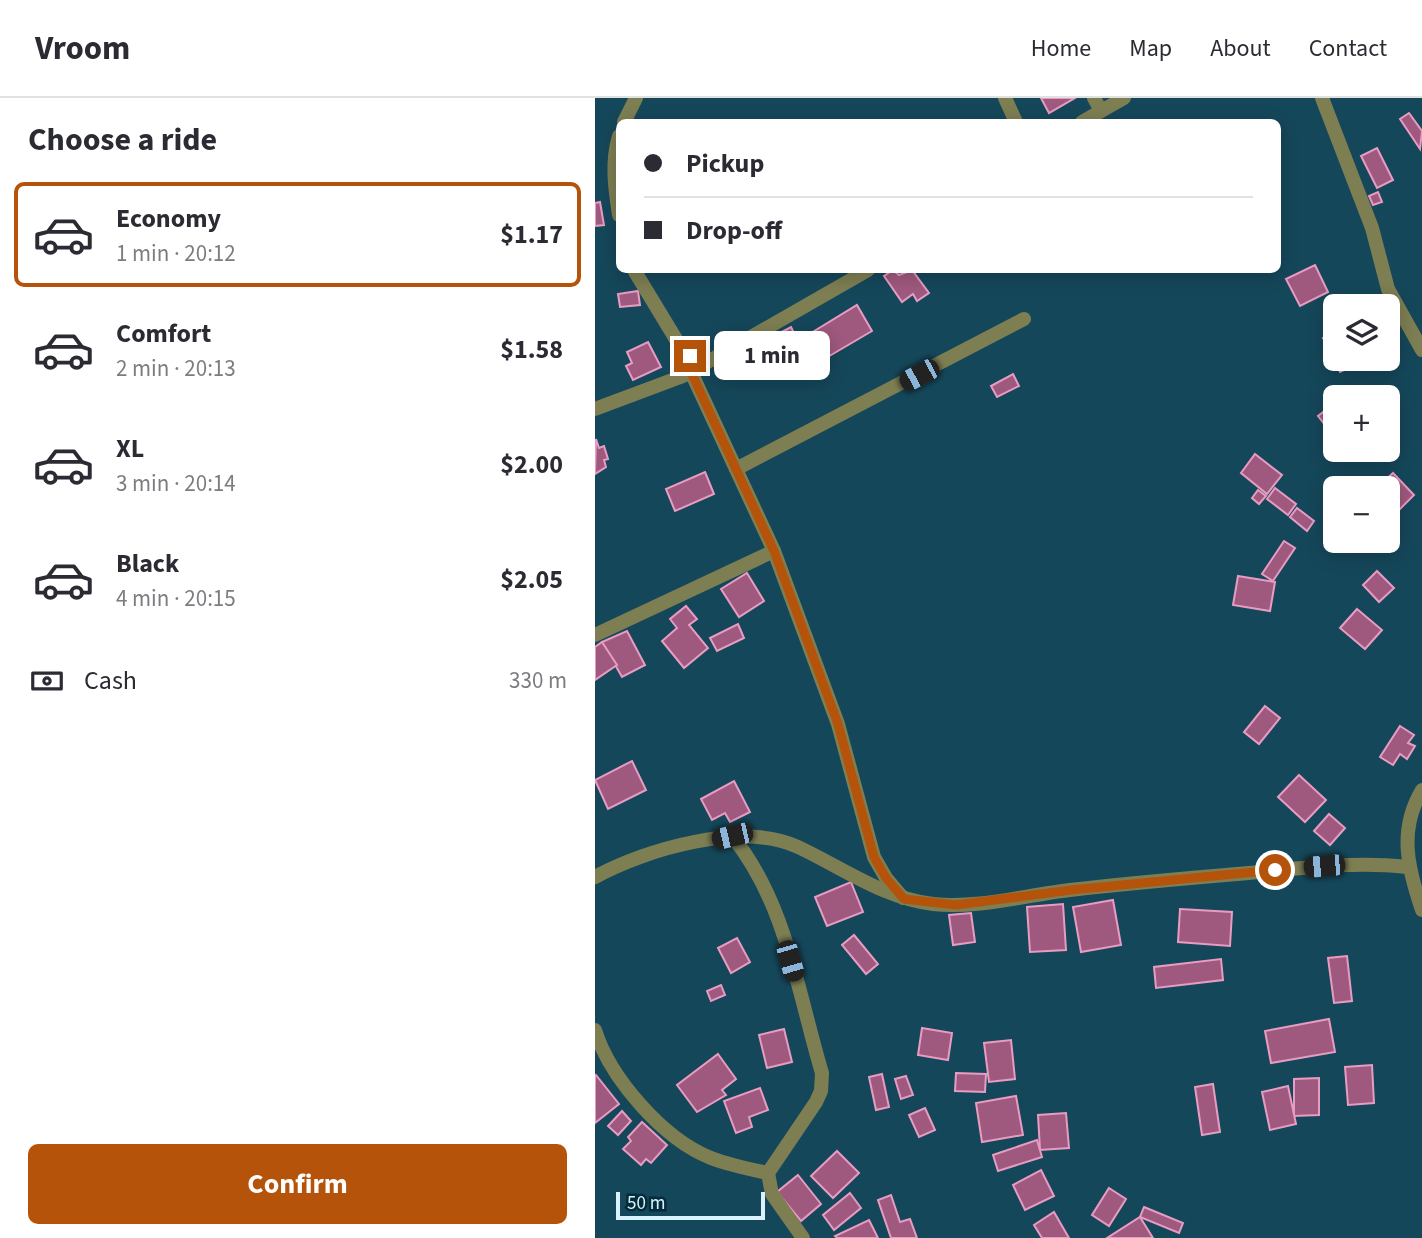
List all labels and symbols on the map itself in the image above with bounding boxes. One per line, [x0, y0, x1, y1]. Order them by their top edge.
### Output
callout: 1 min [714, 331, 830, 380]
route end [674, 340, 706, 372]
car [896, 356, 943, 394]
car [710, 821, 755, 851]
route start [1259, 854, 1291, 886]
car [1303, 854, 1346, 878]
car [775, 938, 806, 984]
scale bar [616, 1189, 765, 1221]

